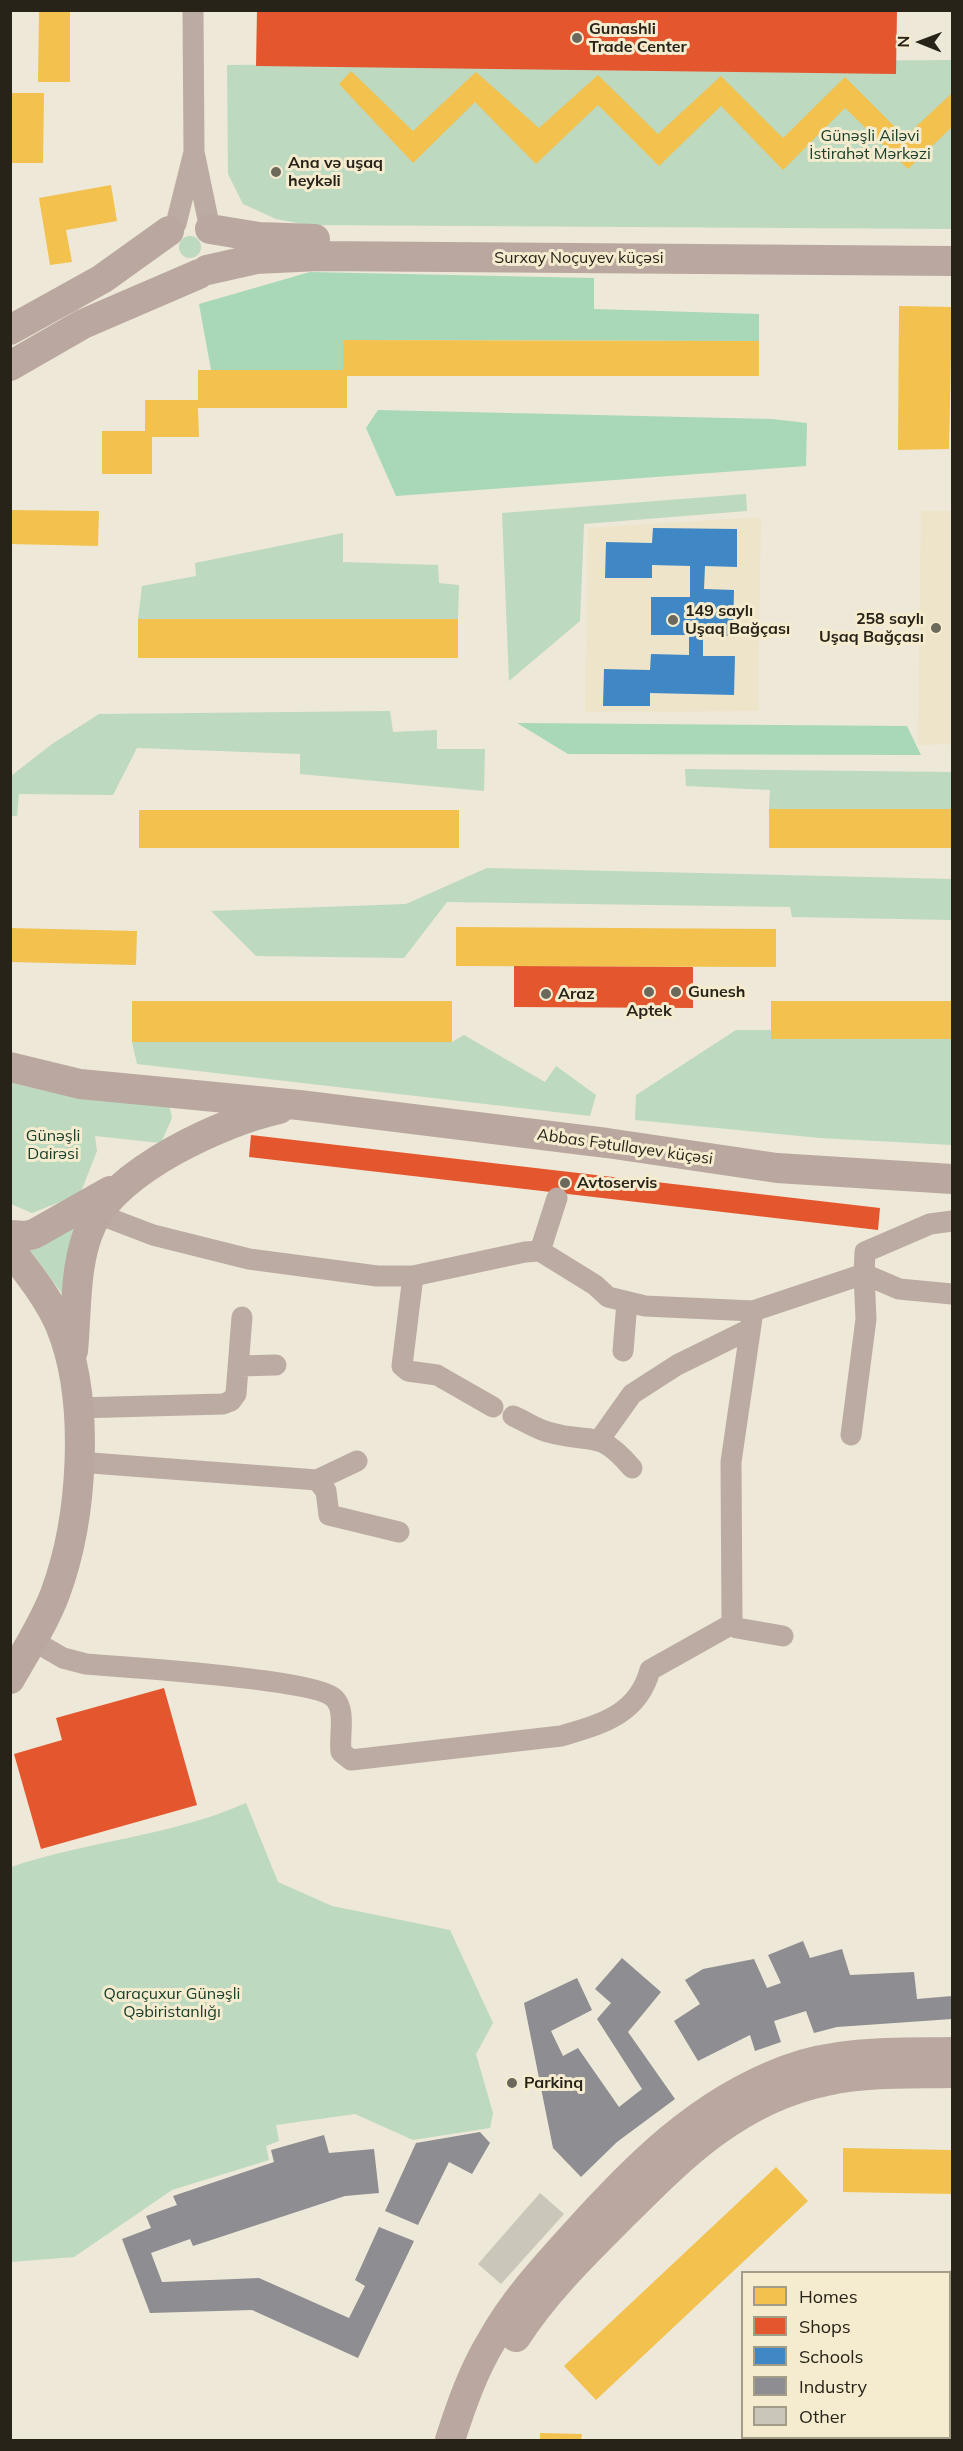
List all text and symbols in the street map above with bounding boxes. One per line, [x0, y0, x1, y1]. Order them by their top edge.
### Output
north arrow [891, 12, 951, 72]
place label: Gunashli Trade Center [589, 19, 687, 57]
marker: Gunashli Trade Center [570, 31, 584, 45]
text: N [893, 35, 913, 48]
park label: Günəşli Ailəvi İstirahət Mərkəzi [809, 126, 931, 164]
place label: Ana və uşaq heykəli [288, 153, 383, 191]
marker: Ana və uşaq heykəli [269, 165, 283, 179]
street label: Surxay Noçuyev küçəsi [494, 248, 664, 268]
place label: 149 saylı Uşaq Bağçası [685, 601, 790, 639]
place label: 258 saylı Uşaq Bağçası [819, 609, 924, 647]
marker: 149 saylı Uşaq Bağçası [666, 613, 680, 627]
marker: 258 saylı Uşaq Bağçası [929, 621, 943, 635]
place label: Gunesh [688, 982, 745, 1002]
place label: Araz [558, 984, 595, 1004]
marker: Aptek [642, 985, 656, 999]
marker: Gunesh [669, 985, 683, 999]
marker: Araz [539, 987, 553, 1001]
place label: Aptek [626, 1001, 672, 1021]
street label: Abbas Fətullayev küçəsi [536, 1125, 714, 1169]
park label: Günəşli Dairəsi [26, 1126, 80, 1164]
place label: Avtoservis [577, 1173, 657, 1193]
marker: Avtoservis [558, 1176, 572, 1190]
park label: Qaraçuxur Günəşli Qəbiristanlığı [104, 1984, 240, 2022]
place label: Parkinq [524, 2073, 583, 2093]
marker: Parkinq [505, 2076, 519, 2090]
legend [741, 2271, 951, 2439]
text: Homes [799, 2285, 858, 2308]
text: Shops [799, 2315, 851, 2338]
text: Schools [799, 2345, 863, 2368]
text: Industry [799, 2375, 867, 2398]
text: Other [799, 2405, 846, 2428]

